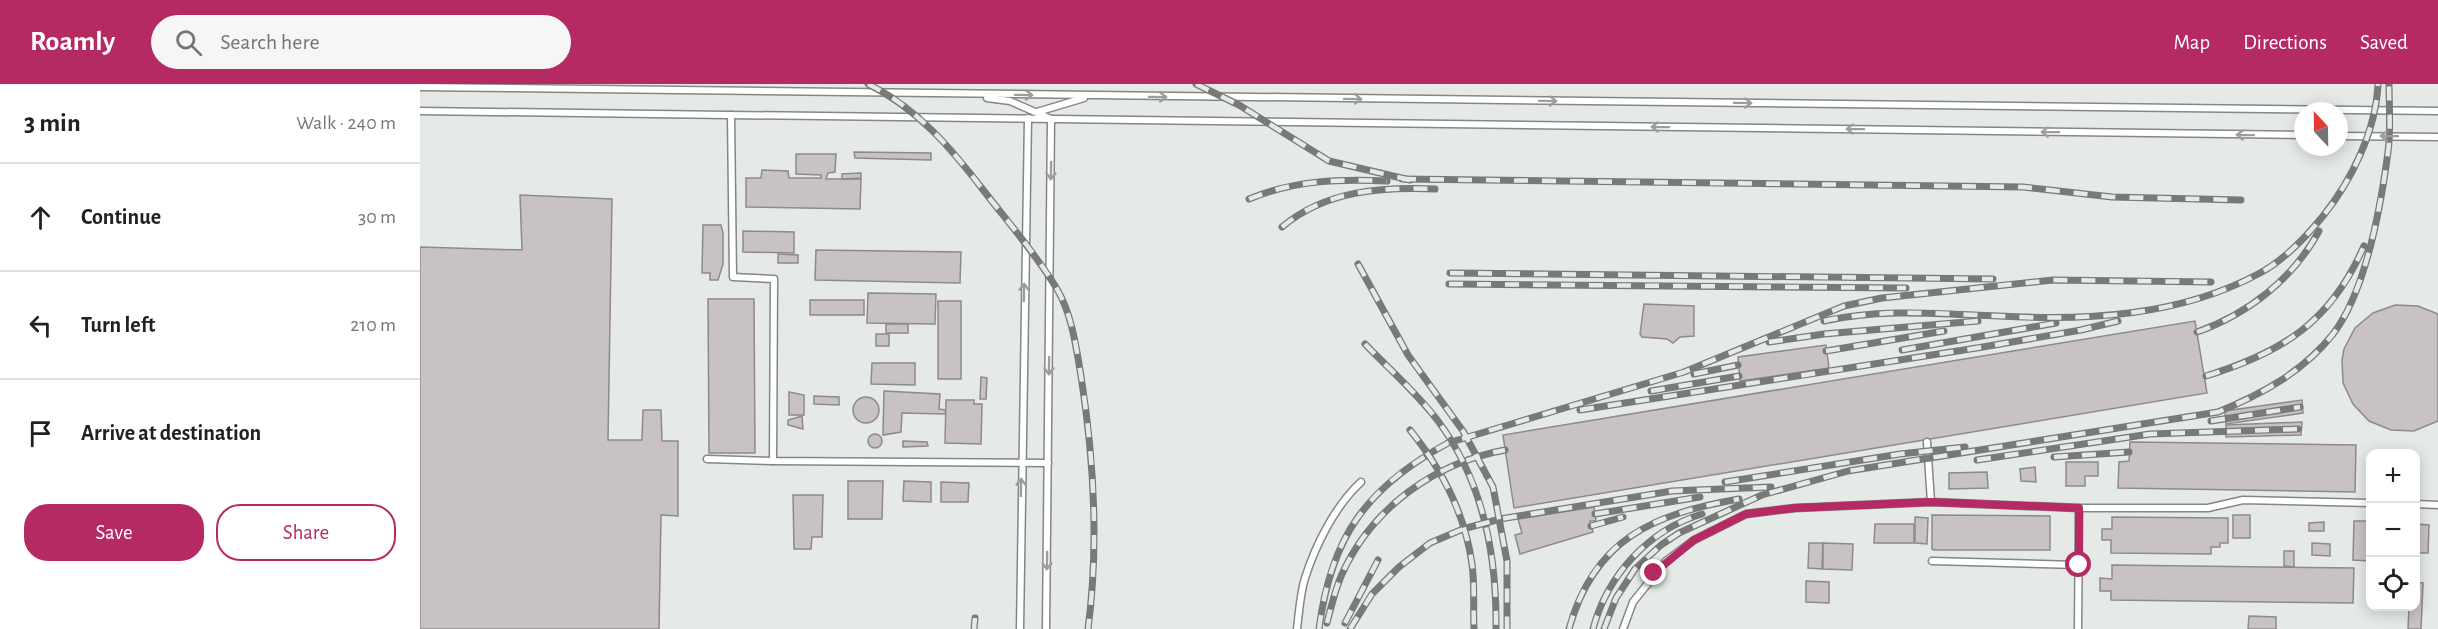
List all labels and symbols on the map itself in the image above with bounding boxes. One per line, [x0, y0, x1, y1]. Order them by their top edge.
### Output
one-way arrow [1014, 89, 1034, 101]
one-way arrow [1148, 91, 1168, 102]
one-way arrow [1343, 93, 1363, 105]
one-way arrow [1538, 95, 1558, 107]
one-way arrow [1733, 97, 1753, 109]
north arrow [2294, 102, 2348, 156]
one-way arrow [1650, 121, 1670, 133]
one-way arrow [1845, 124, 1865, 135]
one-way arrow [2040, 126, 2060, 138]
one-way arrow [2235, 129, 2255, 140]
one-way arrow [2379, 131, 2399, 142]
one-way arrow [1045, 161, 1056, 181]
one-way arrow [1018, 282, 1030, 302]
one-way arrow [1043, 356, 1055, 376]
one-way arrow [1016, 477, 1027, 497]
one-way arrow [1041, 551, 1053, 571]
route start [2065, 551, 2091, 577]
route end [1640, 559, 1666, 585]

